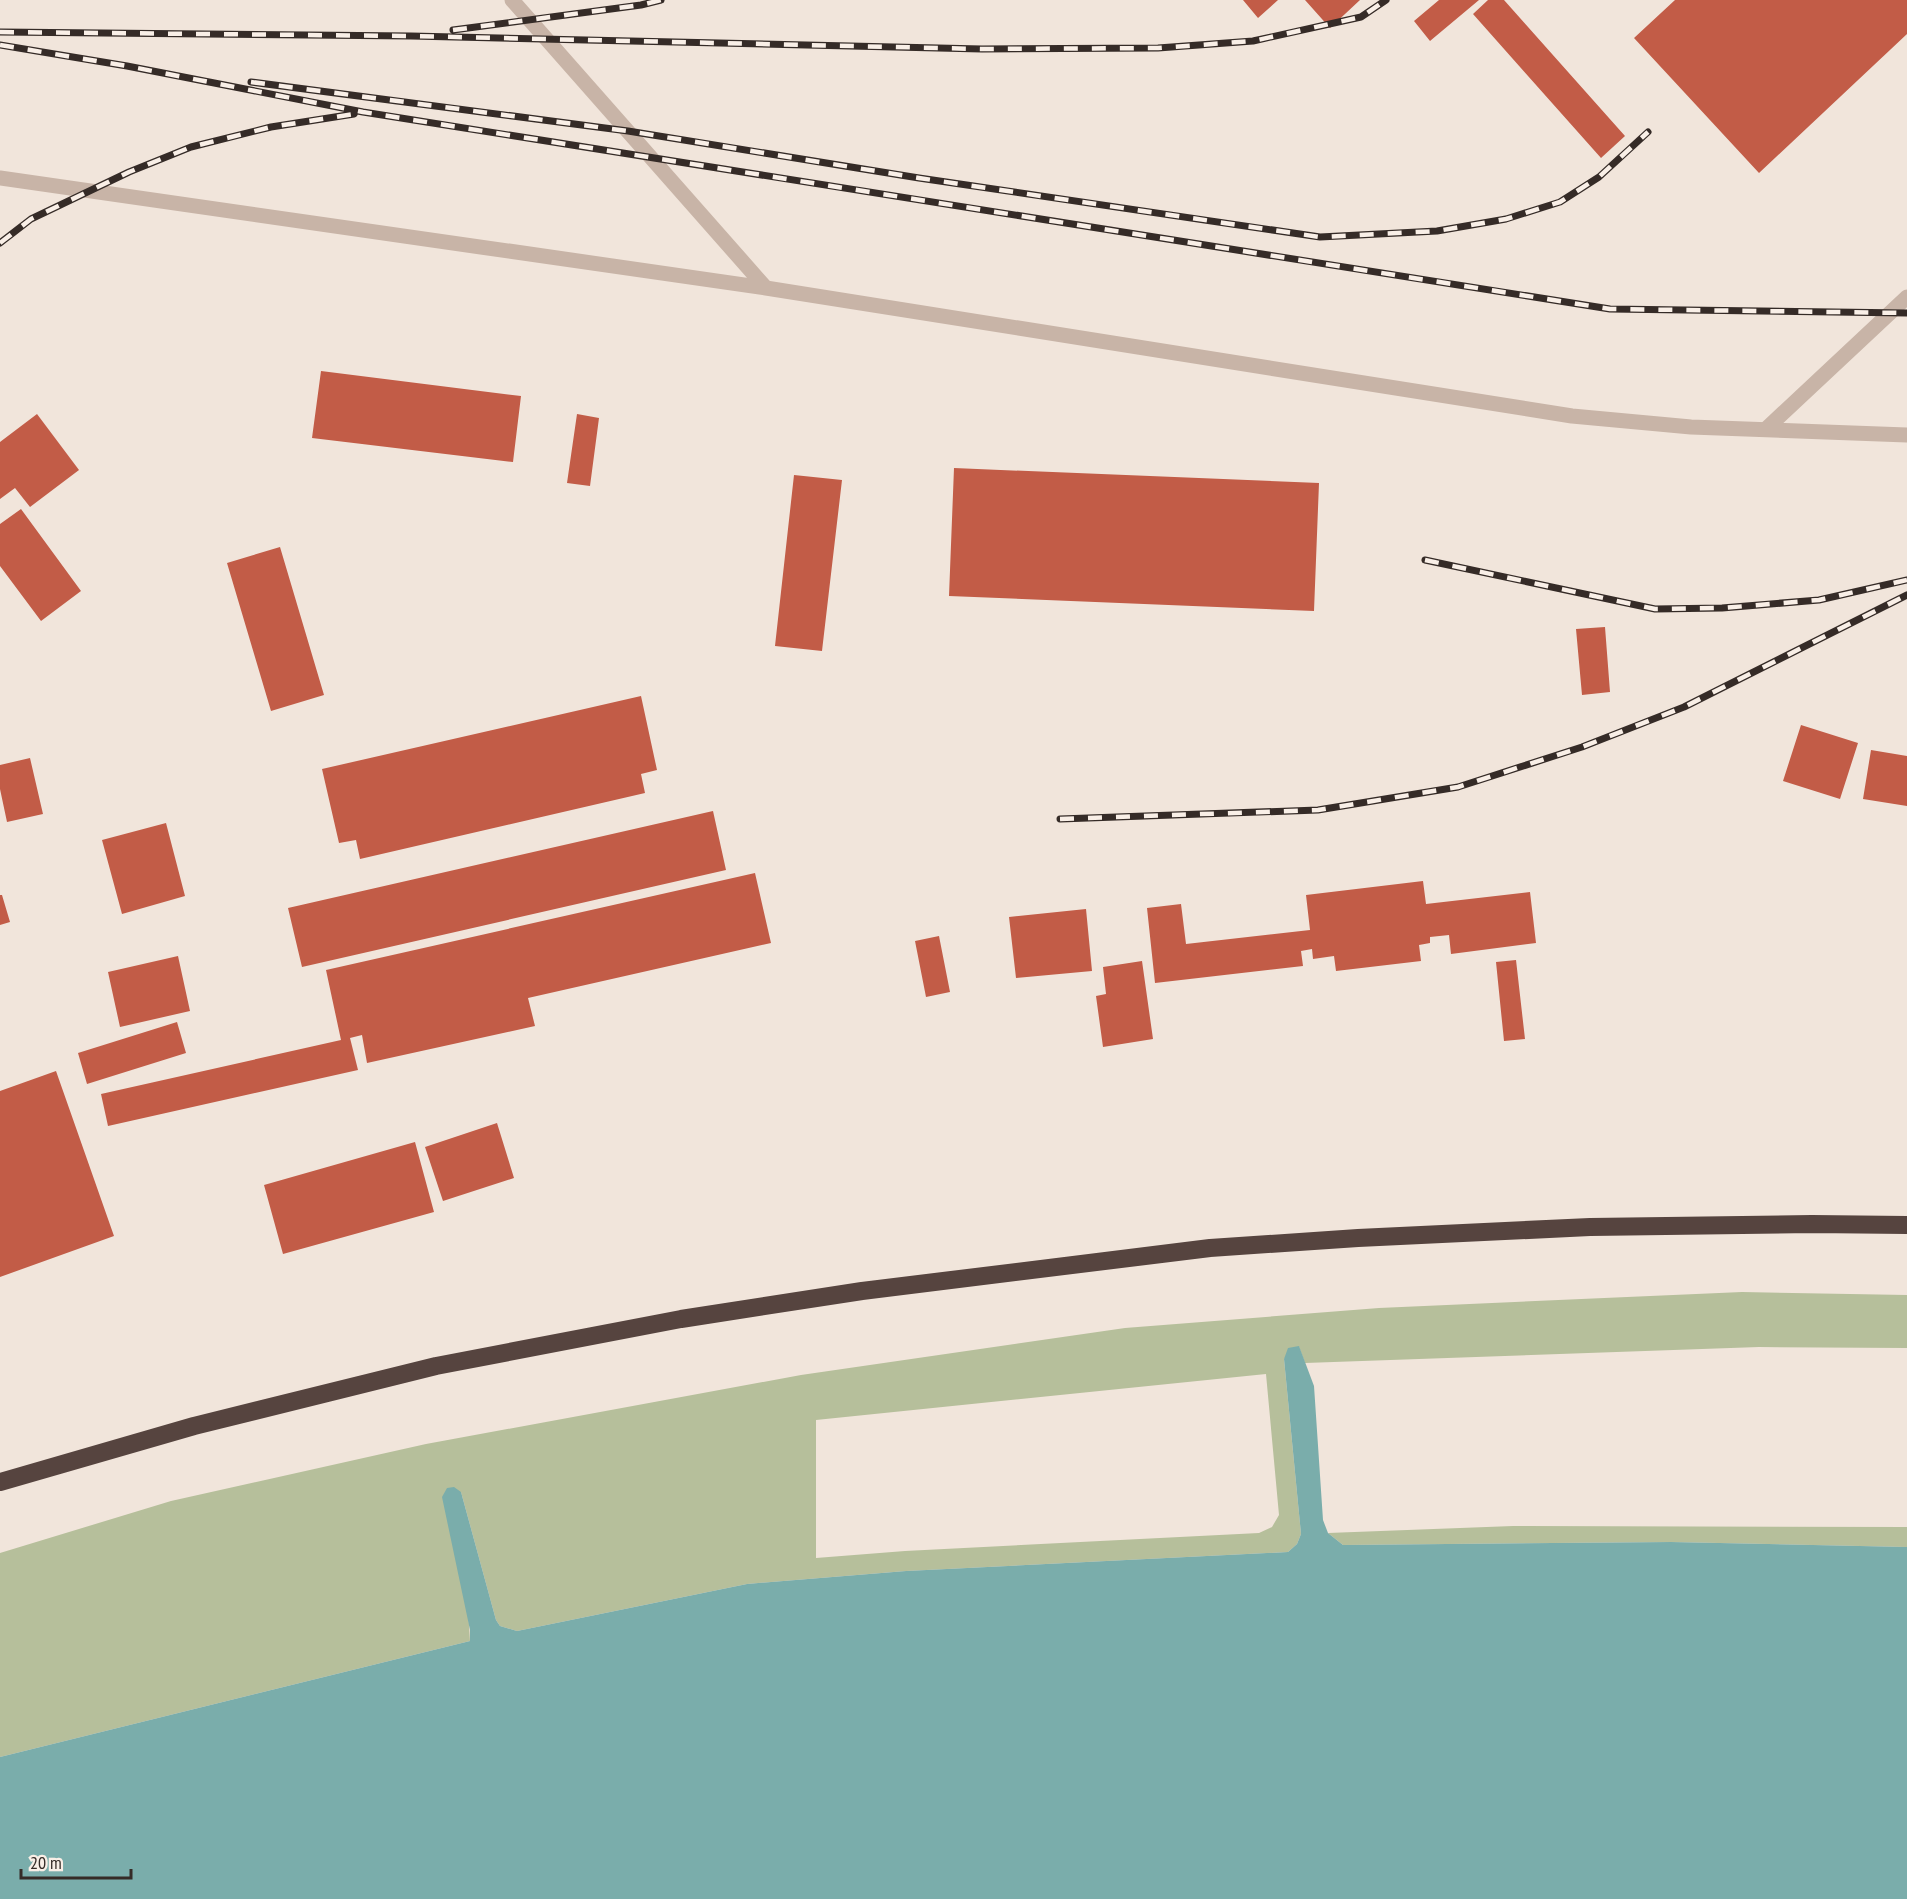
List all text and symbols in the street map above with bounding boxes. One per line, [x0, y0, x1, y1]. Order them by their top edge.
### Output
scale bar [21, 1842, 130, 1880]
text: 20 m [30, 1851, 62, 1874]

